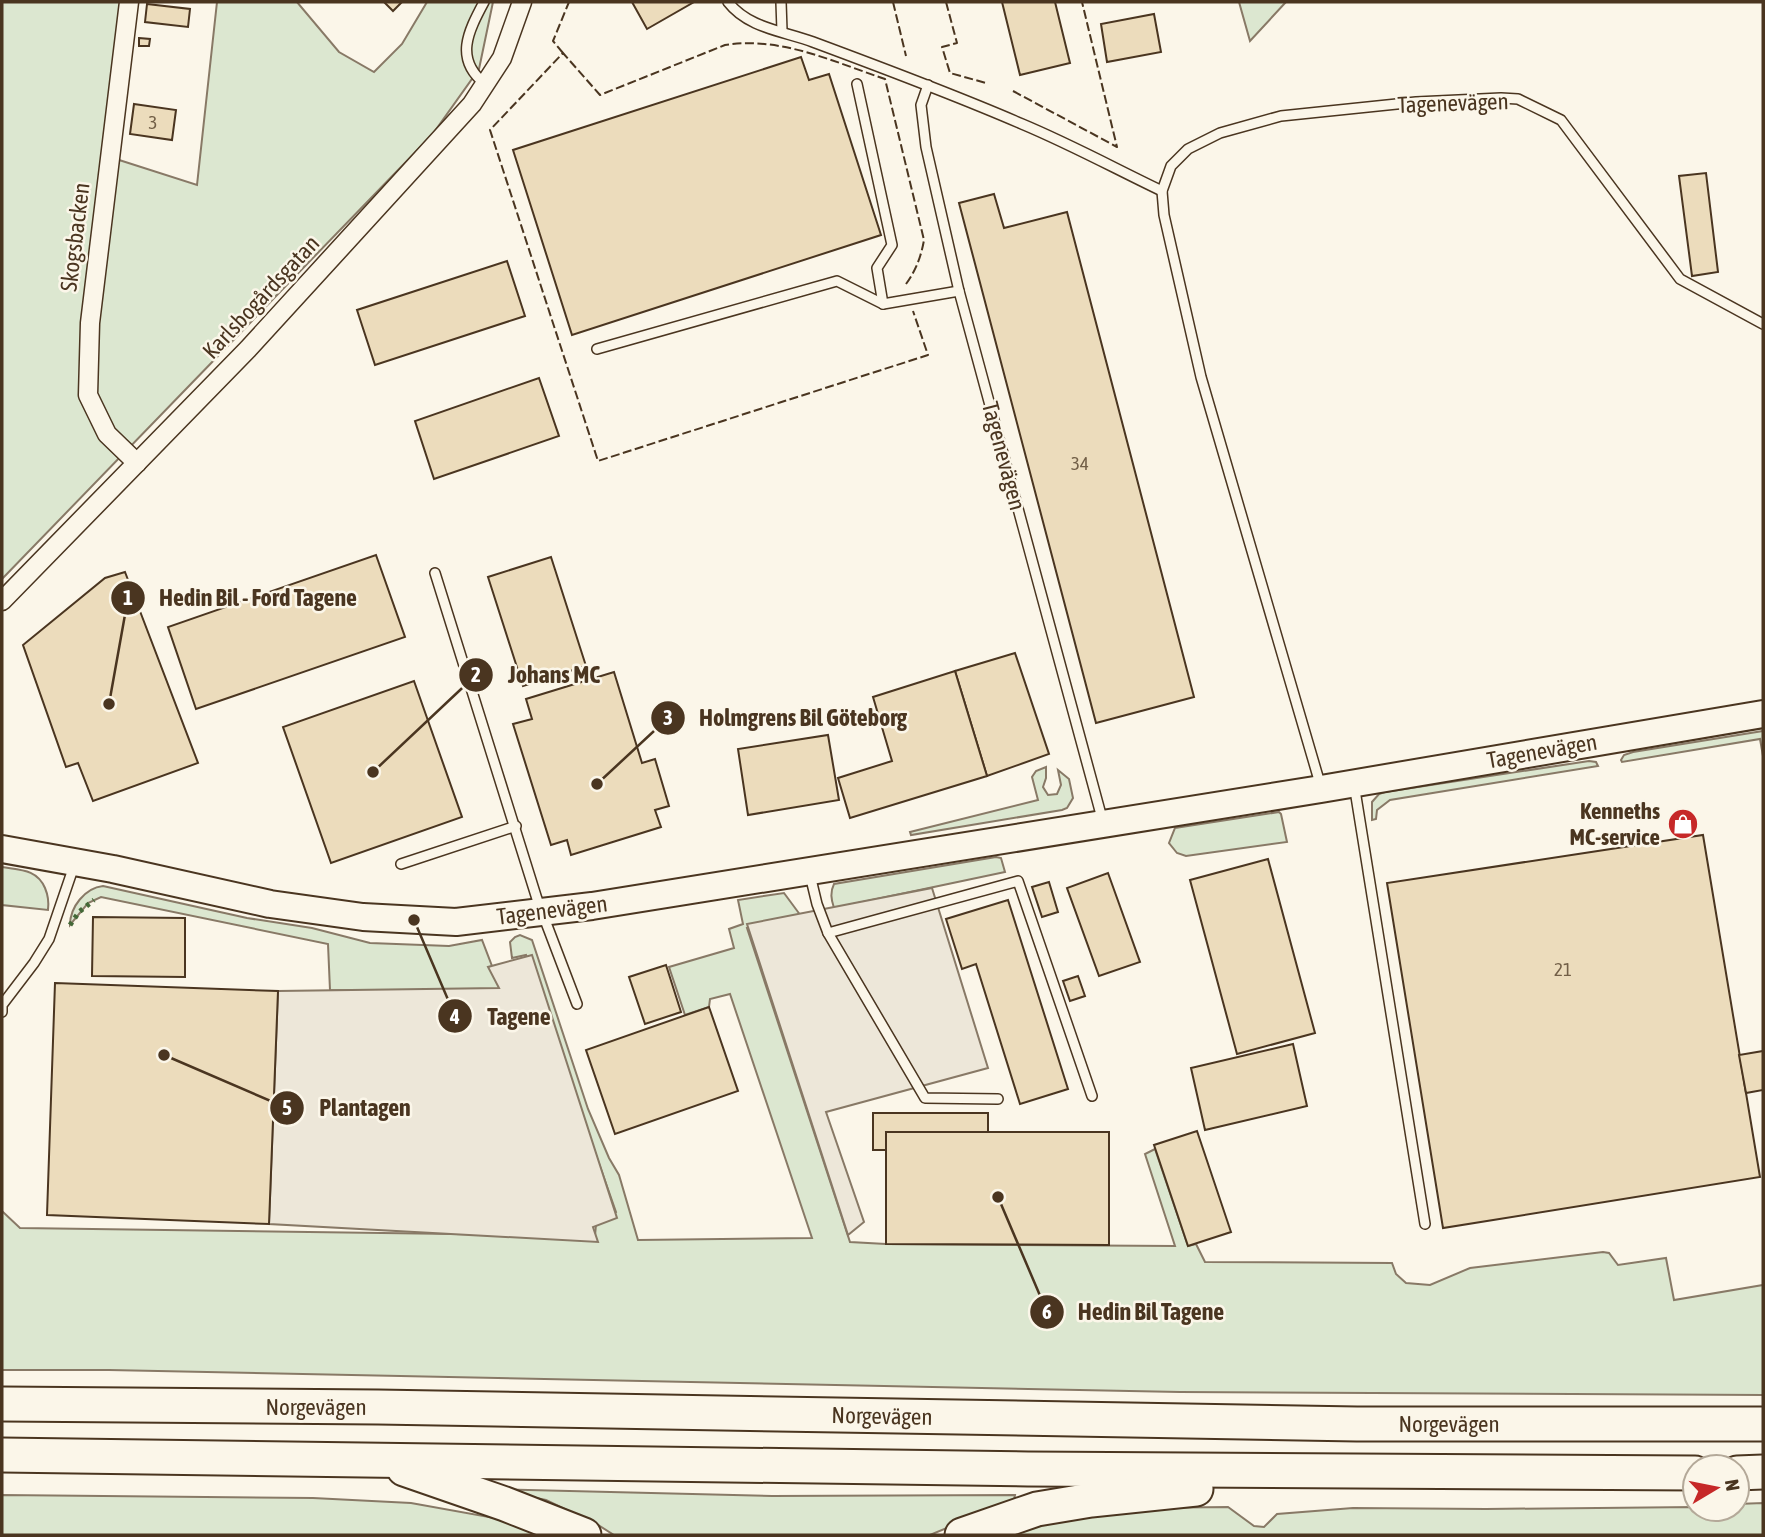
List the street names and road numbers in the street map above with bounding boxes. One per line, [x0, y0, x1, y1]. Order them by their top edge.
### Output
street label: Tagenevägen [1397, 88, 1509, 118]
street label: Skogsbacken [55, 181, 95, 293]
street label: Karlsbogårdsgatan [197, 230, 325, 364]
street label: Tagenevägen [977, 399, 1031, 513]
street label: Tagenevägen [1485, 729, 1599, 773]
street label: Tagenevägen [495, 890, 609, 930]
street label: Norgevägen [265, 1394, 367, 1420]
street label: Norgevägen [831, 1402, 933, 1430]
street label: Norgevägen [1398, 1411, 1500, 1437]

